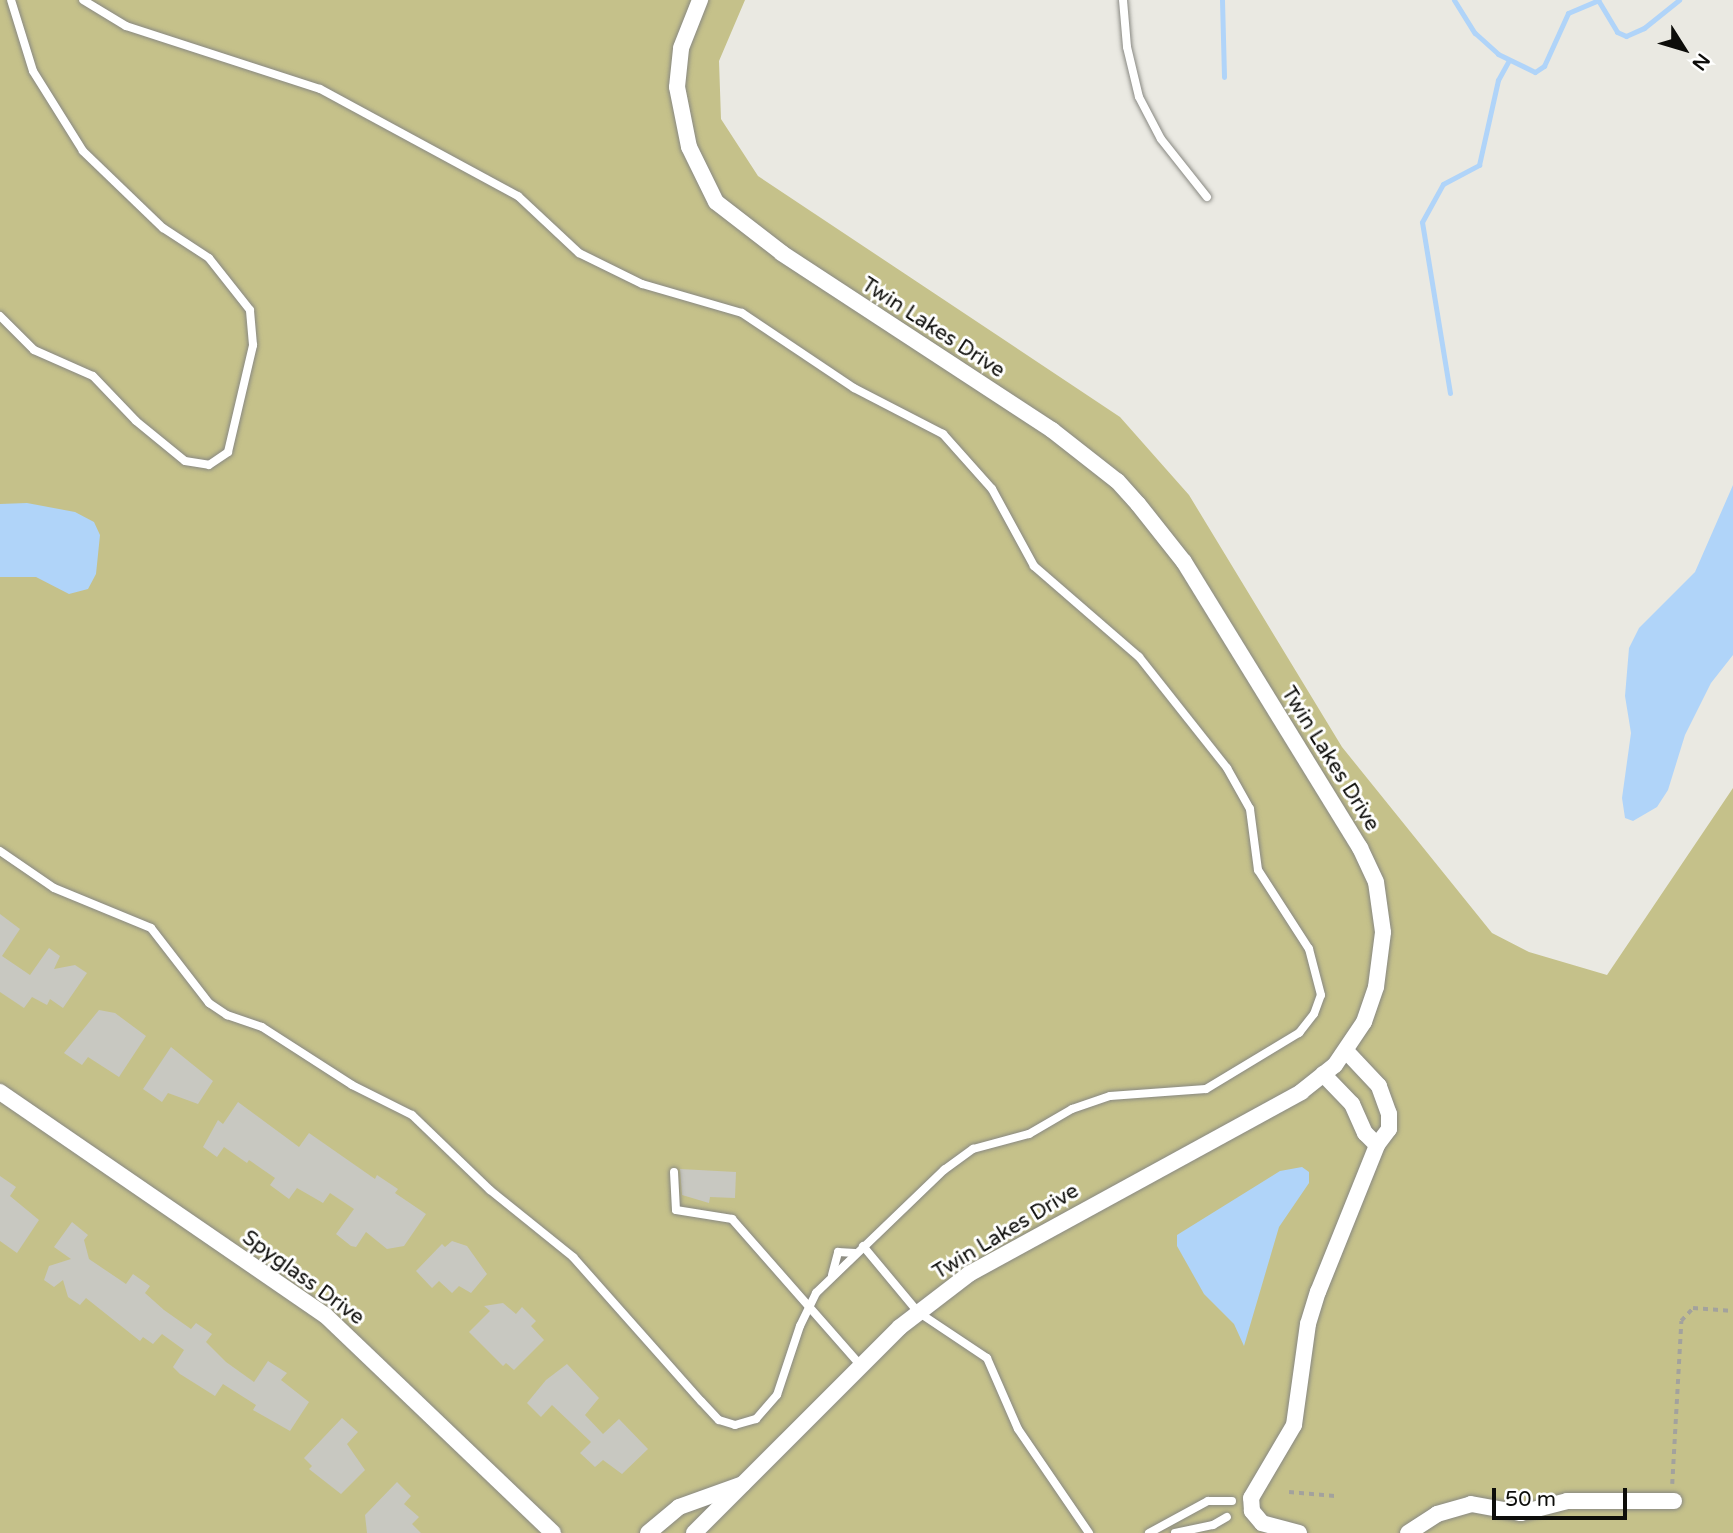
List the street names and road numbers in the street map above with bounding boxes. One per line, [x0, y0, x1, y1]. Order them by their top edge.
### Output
street label: Twin Lakes Drive [857, 272, 1009, 384]
street label: Twin Lakes Drive [1275, 682, 1385, 836]
street label: Twin Lakes Drive [928, 1179, 1084, 1285]
street label: Spyglass Drive [237, 1225, 369, 1331]

